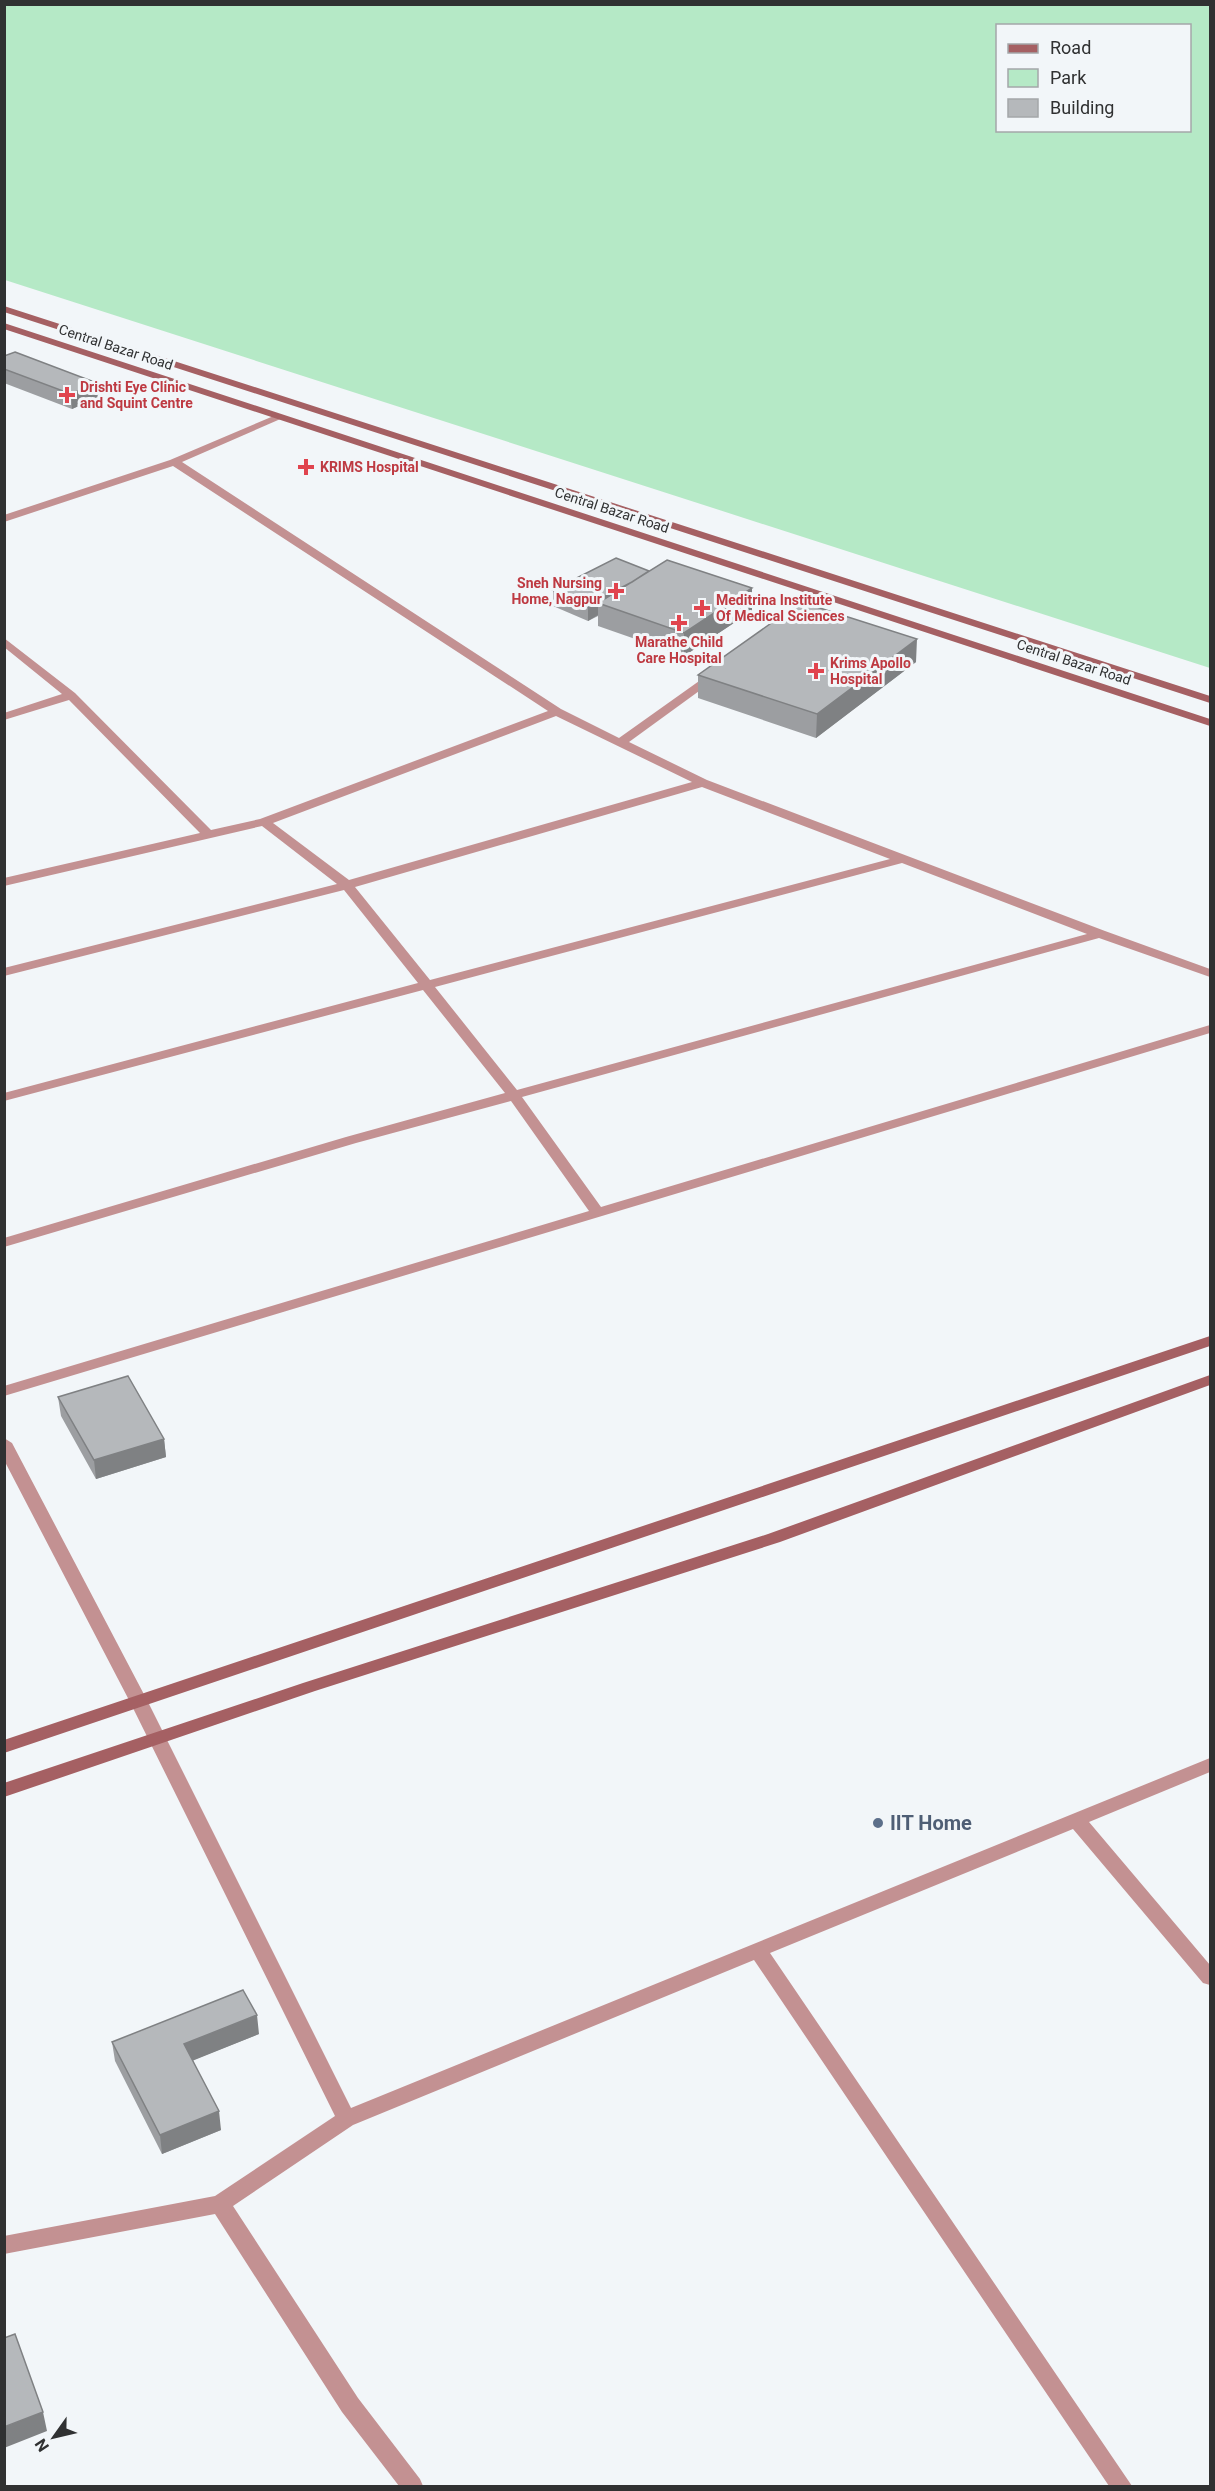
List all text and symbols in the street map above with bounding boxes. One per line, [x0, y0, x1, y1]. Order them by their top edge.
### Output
legend [996, 24, 1191, 132]
text: Road [1050, 37, 1091, 58]
text: Park [1050, 67, 1087, 88]
text: Building [1050, 97, 1114, 118]
street label: Central Bazar Road [57, 321, 175, 373]
place label: Drishti Eye Clinic and Squint Centre [80, 379, 193, 411]
marker: Drishti Eye Clinic and Squint Centre [58, 386, 76, 404]
marker: KRIMS Hospital [297, 458, 315, 476]
place label: KRIMS Hospital [320, 459, 419, 475]
street label: Central Bazar Road [553, 484, 671, 536]
place label: Sneh Nursing Home, Nagpur [511, 575, 602, 607]
marker: Sneh Nursing Home, Nagpur [607, 582, 625, 600]
place label: Meditrina Institute Of Medical Sciences [716, 592, 845, 624]
marker: Meditrina Institute Of Medical Sciences [693, 599, 711, 617]
marker: Marathe Child Care Hospital [670, 614, 688, 632]
place label: Marathe Child Care Hospital [635, 634, 723, 666]
street label: Central Bazar Road [1015, 636, 1133, 688]
place label: Krims Apollo Hospital [830, 655, 911, 687]
marker: Krims Apollo Hospital [807, 662, 825, 680]
place label: IIT Home [890, 1811, 972, 1835]
marker: IIT Home [871, 1816, 885, 1830]
north arrow [24, 2407, 84, 2467]
text: N [31, 2435, 53, 2455]

